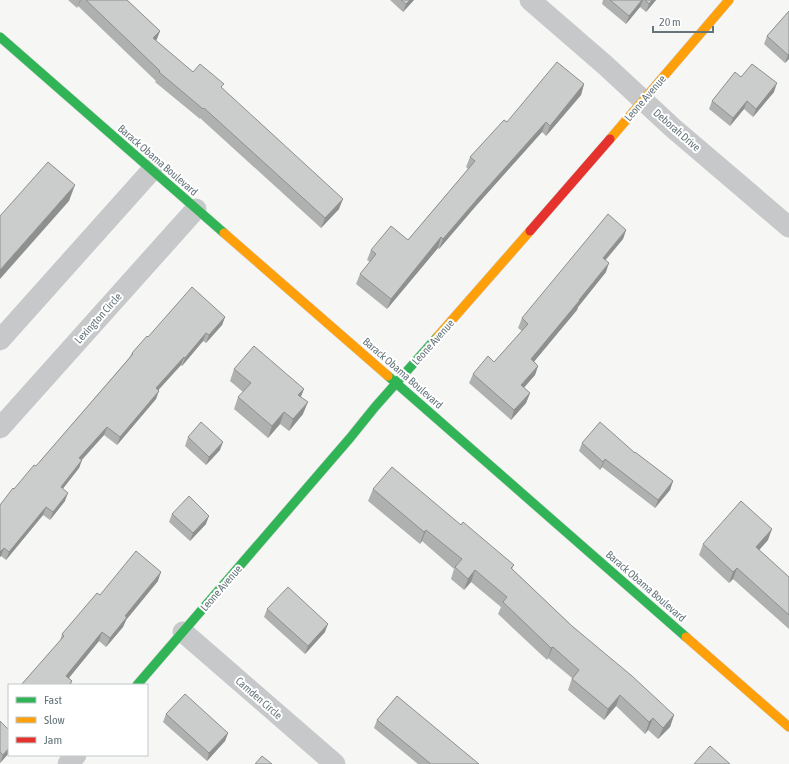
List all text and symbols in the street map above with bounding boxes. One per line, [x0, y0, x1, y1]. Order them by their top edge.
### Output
scale bar [653, 8, 713, 34]
text: 20 m [659, 15, 681, 29]
street label: Leone Avenue [622, 73, 668, 123]
street label: Deborah Drive [651, 106, 703, 154]
street label: Barack Obama Boulevard [116, 122, 200, 198]
street label: Lexington Circle [72, 290, 124, 346]
street label: Leone Avenue [410, 317, 456, 367]
street label: Barack Obama Boulevard [361, 335, 445, 411]
street label: Barack Obama Boulevard [604, 548, 688, 624]
street label: Leone Avenue [198, 563, 244, 613]
street label: Camden Circle [233, 675, 285, 721]
legend [8, 684, 148, 756]
text: Fast [44, 693, 62, 707]
text: Slow [44, 713, 65, 727]
text: Jam [44, 733, 62, 747]

